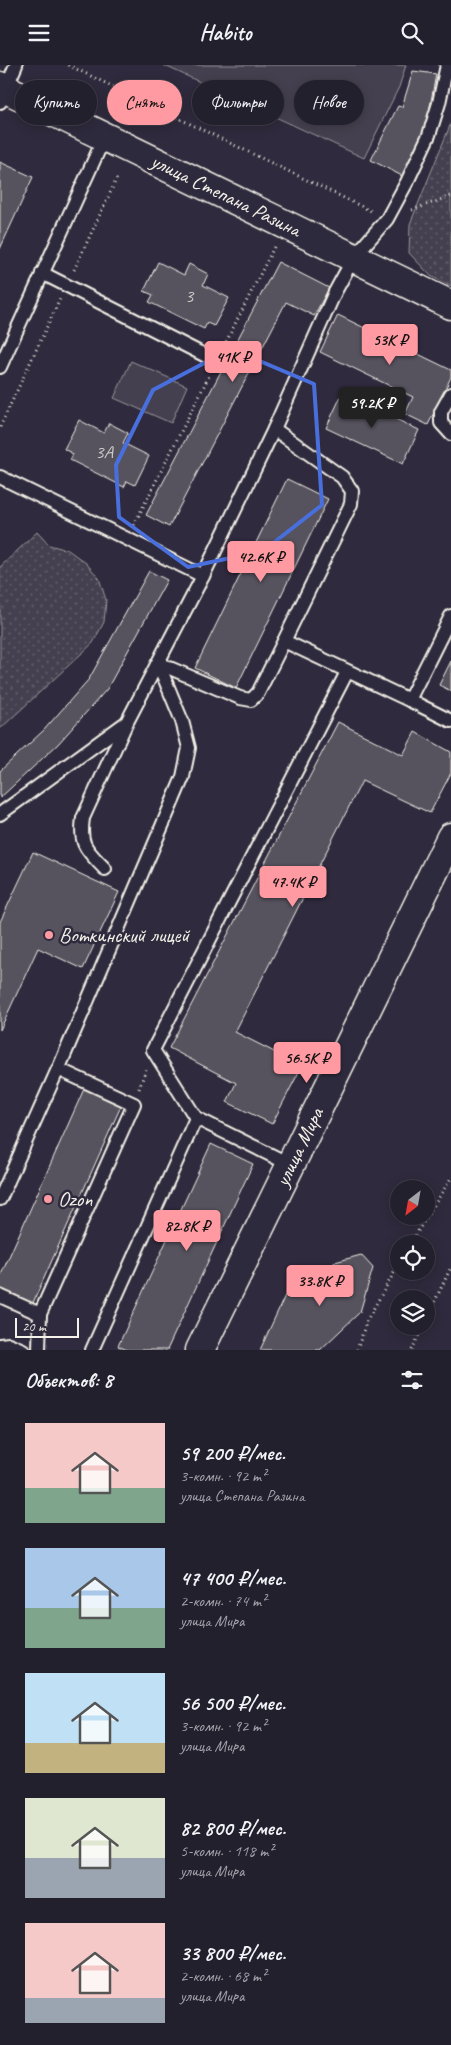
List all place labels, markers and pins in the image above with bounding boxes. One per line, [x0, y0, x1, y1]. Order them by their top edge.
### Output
pin: 53K ₽ [355, 323, 425, 366]
pin: 41K ₽ [198, 341, 268, 383]
pin: 59.2K ₽ [326, 387, 418, 429]
pin: 42.6K ₽ [215, 541, 307, 583]
pin: 47.4K ₽ [247, 865, 339, 908]
place label: Воткинский лицей [59, 922, 190, 948]
marker: Воткинский лицей [43, 929, 55, 941]
pin: 56.5K ₽ [261, 1041, 353, 1084]
place label: Ozon [58, 1186, 93, 1212]
marker: Ozon [42, 1193, 54, 1205]
pin: 82.8K ₽ [141, 1209, 233, 1252]
pin: 33.8K ₽ [274, 1265, 366, 1307]

